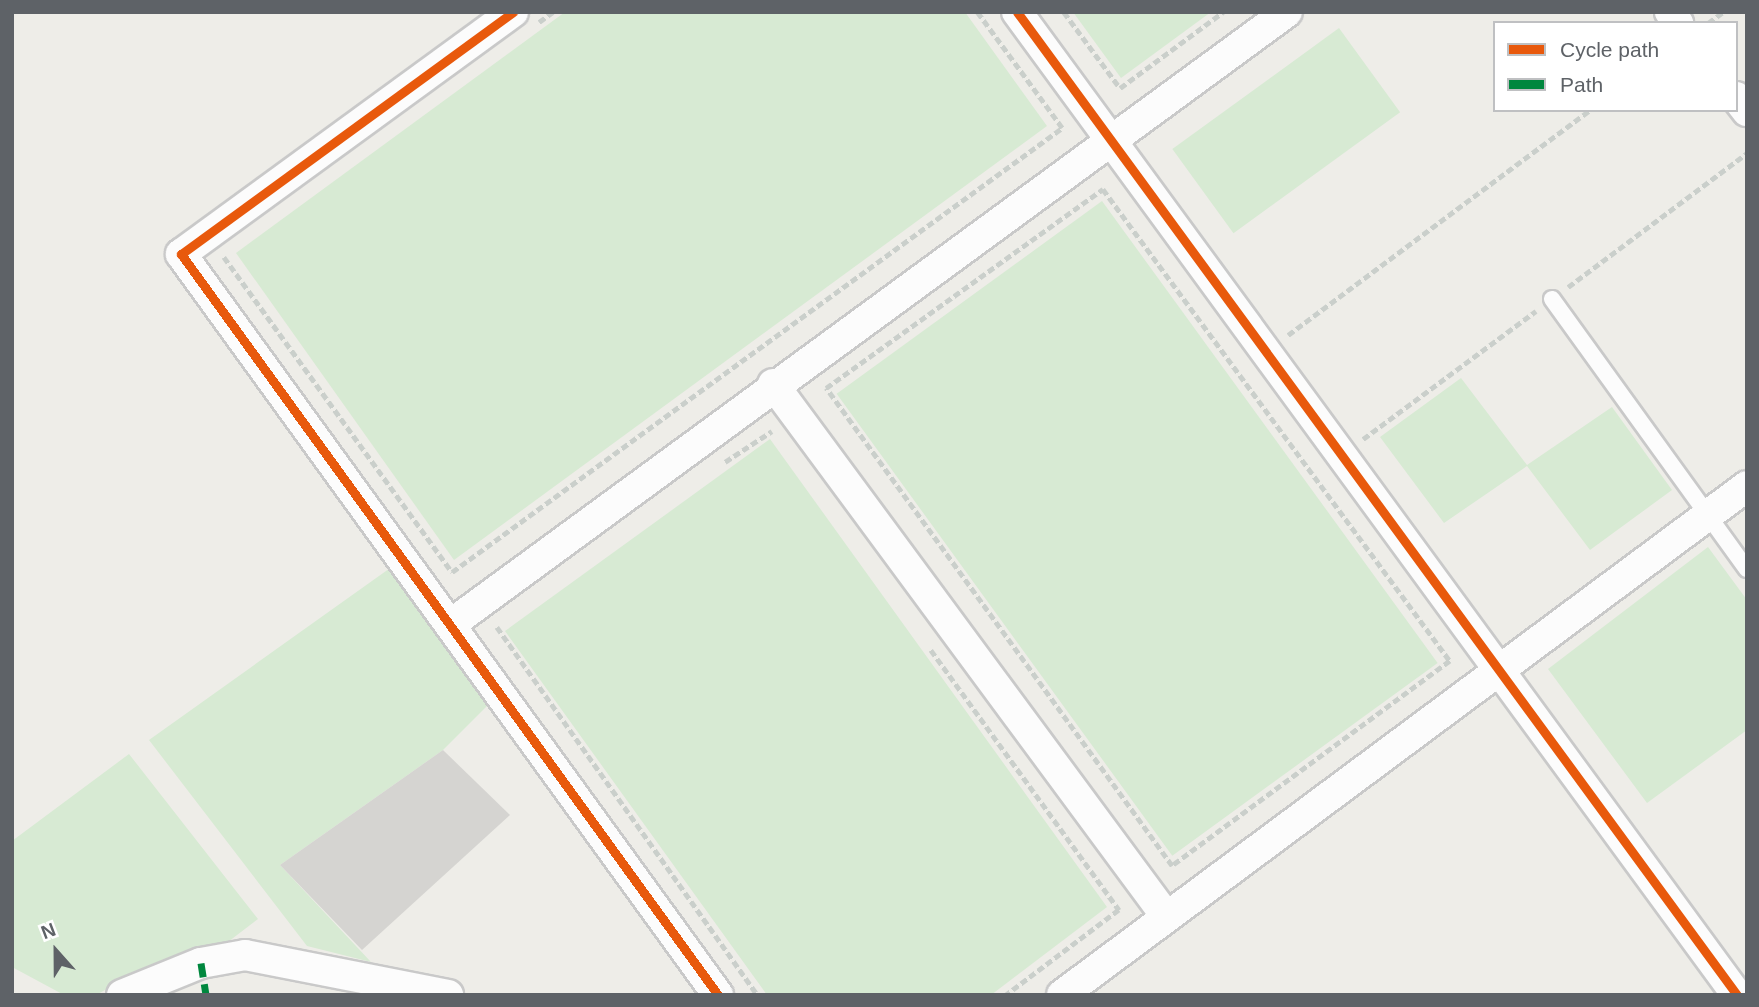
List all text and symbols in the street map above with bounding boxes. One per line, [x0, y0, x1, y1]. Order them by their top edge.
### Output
legend [1493, 21, 1738, 112]
text: Cycle path [1560, 38, 1659, 61]
text: Path [1560, 73, 1603, 96]
north arrow [21, 916, 91, 986]
text: N [38, 919, 58, 943]

